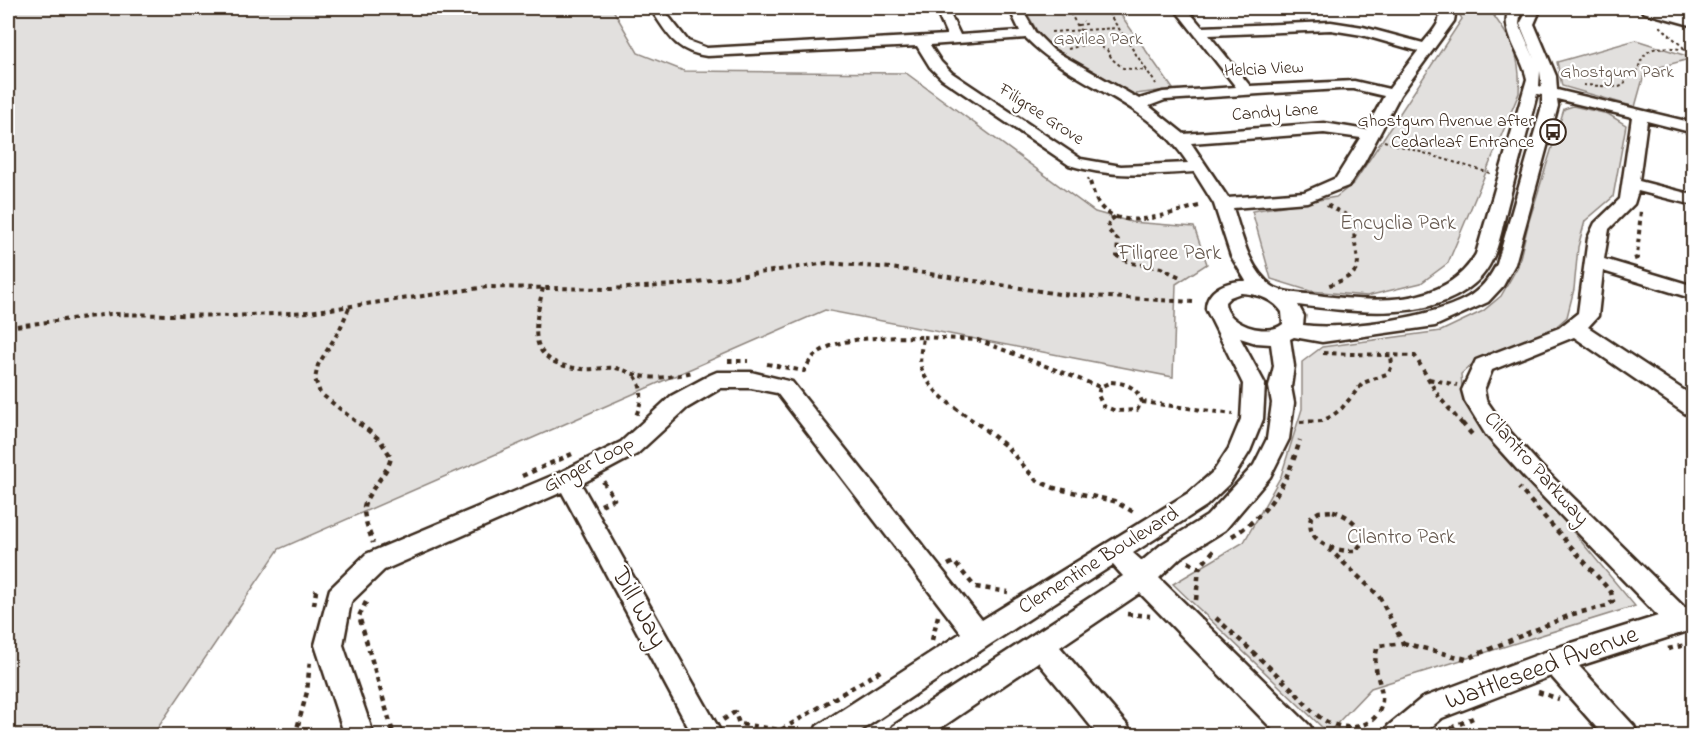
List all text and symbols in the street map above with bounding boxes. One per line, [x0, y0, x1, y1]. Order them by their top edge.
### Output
park label: Gavilea Park [1053, 27, 1143, 53]
street label: Helcia View [1224, 55, 1305, 85]
park label: Ghostgum Park [1560, 60, 1674, 87]
street label: Filigree Grove [992, 77, 1090, 154]
street label: Candy Lane [1231, 97, 1320, 129]
place label: Ghostgum Avenue after Cedarleaf Entrance [1357, 109, 1535, 156]
bus stop icon: Ghostgum Avenue after Cedarleaf Entrance [1538, 117, 1568, 147]
park label: Encyclia Park [1340, 209, 1457, 241]
park label: Filigree Park [1118, 239, 1222, 271]
street label: Cilantro Parkway [1475, 405, 1596, 534]
street label: Ginger Loop [538, 429, 641, 503]
street label: Clementine Boulevard [1013, 499, 1185, 622]
park label: Cilantro Park [1347, 523, 1456, 553]
street label: Dill Way [600, 560, 676, 656]
street label: Wattleseed Avenue [1440, 616, 1644, 722]

